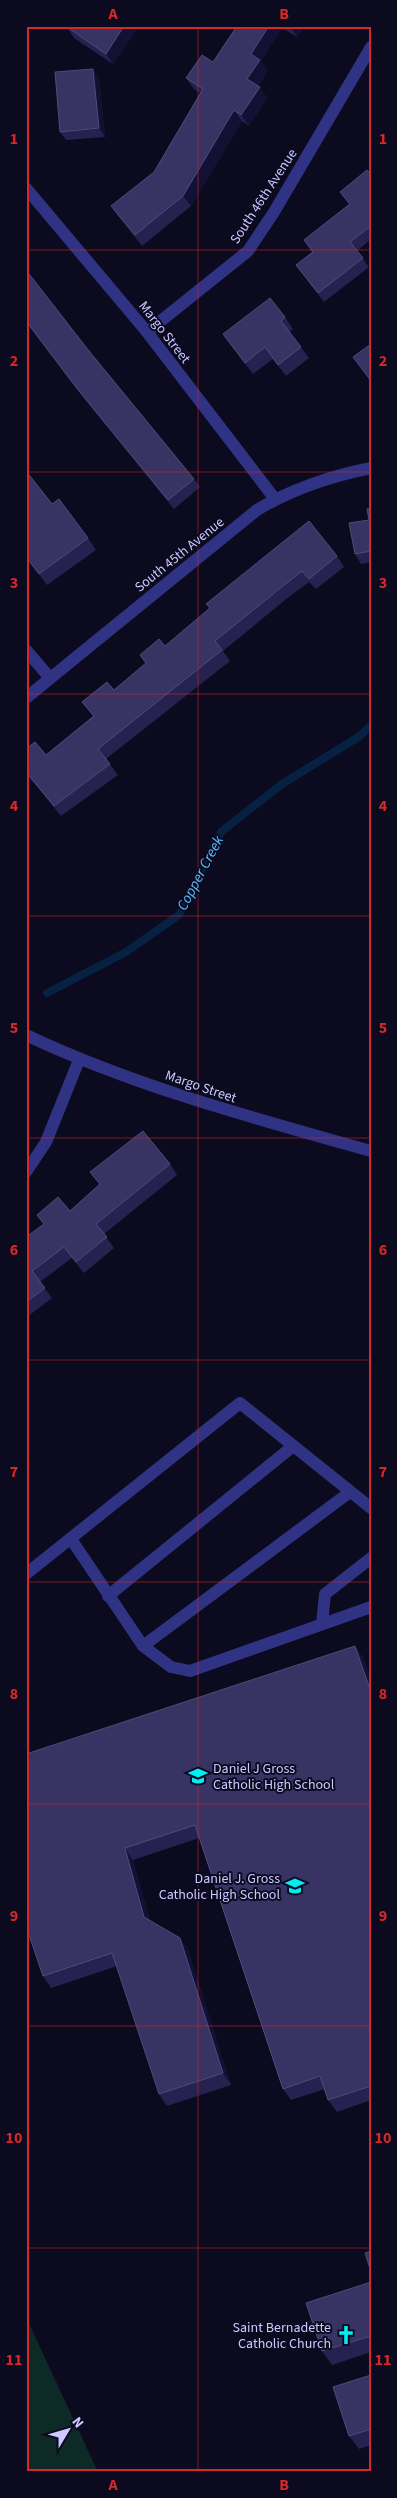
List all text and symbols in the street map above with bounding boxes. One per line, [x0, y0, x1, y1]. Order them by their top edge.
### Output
text: A [107, 3, 118, 25]
text: B [279, 3, 289, 25]
text: 1 [10, 128, 18, 150]
text: 1 [379, 128, 387, 150]
street label: South 46th Avenue [225, 145, 302, 248]
street label: Margo Street [133, 297, 195, 368]
text: 2 [10, 350, 18, 372]
text: 2 [379, 350, 387, 372]
street label: South 45th Avenue [131, 512, 229, 597]
text: 3 [10, 572, 18, 594]
text: 3 [379, 572, 387, 594]
text: 4 [10, 795, 19, 817]
text: 4 [379, 795, 388, 817]
water label: Copper Creek [172, 831, 229, 914]
text: 5 [10, 1017, 18, 1039]
text: 5 [379, 1017, 387, 1039]
street label: Margo Street [162, 1065, 239, 1109]
text: 6 [10, 1239, 18, 1261]
text: 6 [379, 1239, 387, 1261]
text: 7 [10, 1461, 18, 1483]
text: 7 [379, 1461, 387, 1483]
text: 8 [10, 1683, 18, 1705]
text: 8 [379, 1683, 387, 1705]
place label: Daniel J Gross Catholic High School [213, 1759, 335, 1795]
school or university icon: Daniel J Gross Catholic High School [187, 1765, 209, 1787]
place label: Daniel J. Gross Catholic High School [159, 1869, 280, 1905]
school or university icon: Daniel J. Gross Catholic High School [284, 1875, 306, 1897]
text: 9 [10, 1905, 18, 1927]
text: 9 [379, 1905, 387, 1927]
text: 10 [6, 2127, 22, 2149]
text: 10 [375, 2127, 391, 2149]
place label: Saint Bernadette Catholic Church [233, 2318, 331, 2354]
church icon: Saint Bernadette Catholic Church [335, 2324, 357, 2346]
text: 11 [6, 2349, 22, 2371]
text: 11 [375, 2349, 391, 2371]
north arrow [42, 2406, 92, 2456]
text: N [67, 2413, 88, 2432]
text: A [107, 2474, 118, 2496]
text: B [279, 2474, 289, 2496]

